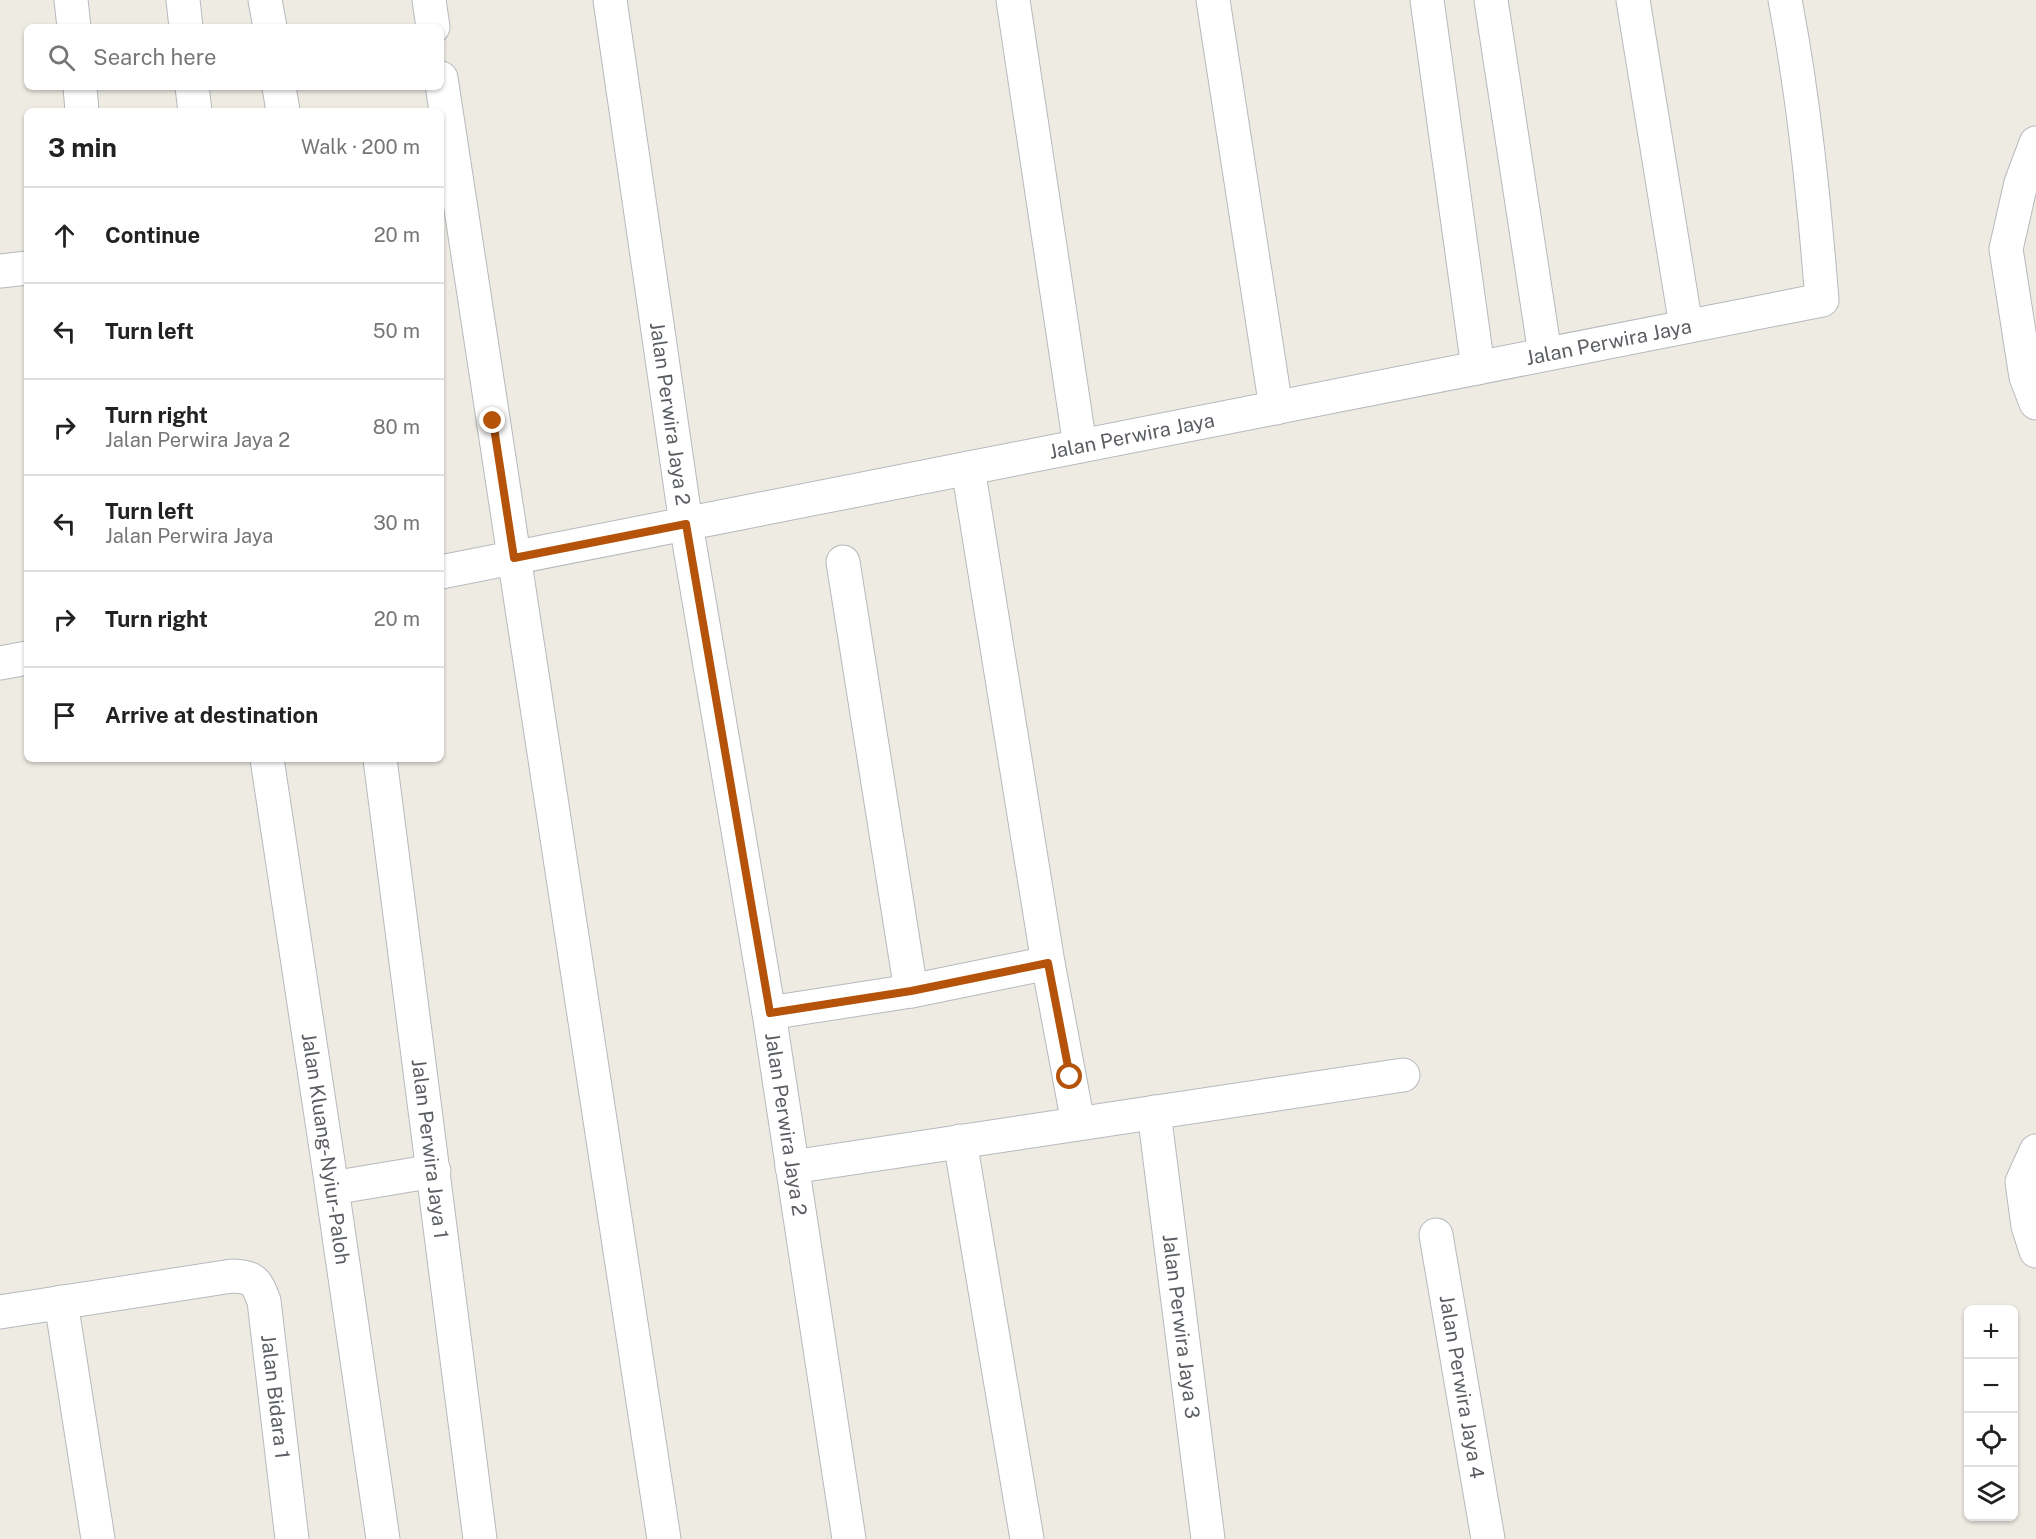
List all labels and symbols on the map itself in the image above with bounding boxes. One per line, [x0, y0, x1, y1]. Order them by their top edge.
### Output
street label: Jalan Perwira Jaya [1524, 314, 1694, 370]
street label: Jalan Perwira Jaya 2 [645, 320, 695, 507]
route end [479, 407, 505, 433]
street label: Jalan Perwira Jaya [1047, 408, 1217, 464]
street label: Jalan Kluang-Nyiur-Paloh [297, 1031, 355, 1266]
street label: Jalan Perwira Jaya 2 [760, 1031, 812, 1218]
street label: Jalan Perwira Jaya 1 [407, 1057, 453, 1240]
route start [1056, 1063, 1082, 1089]
street label: Jalan Perwira Jaya 3 [1158, 1233, 1205, 1420]
street label: Jalan Perwira Jaya 4 [1434, 1293, 1489, 1480]
street label: Jalan Bidara 1 [256, 1333, 294, 1460]

